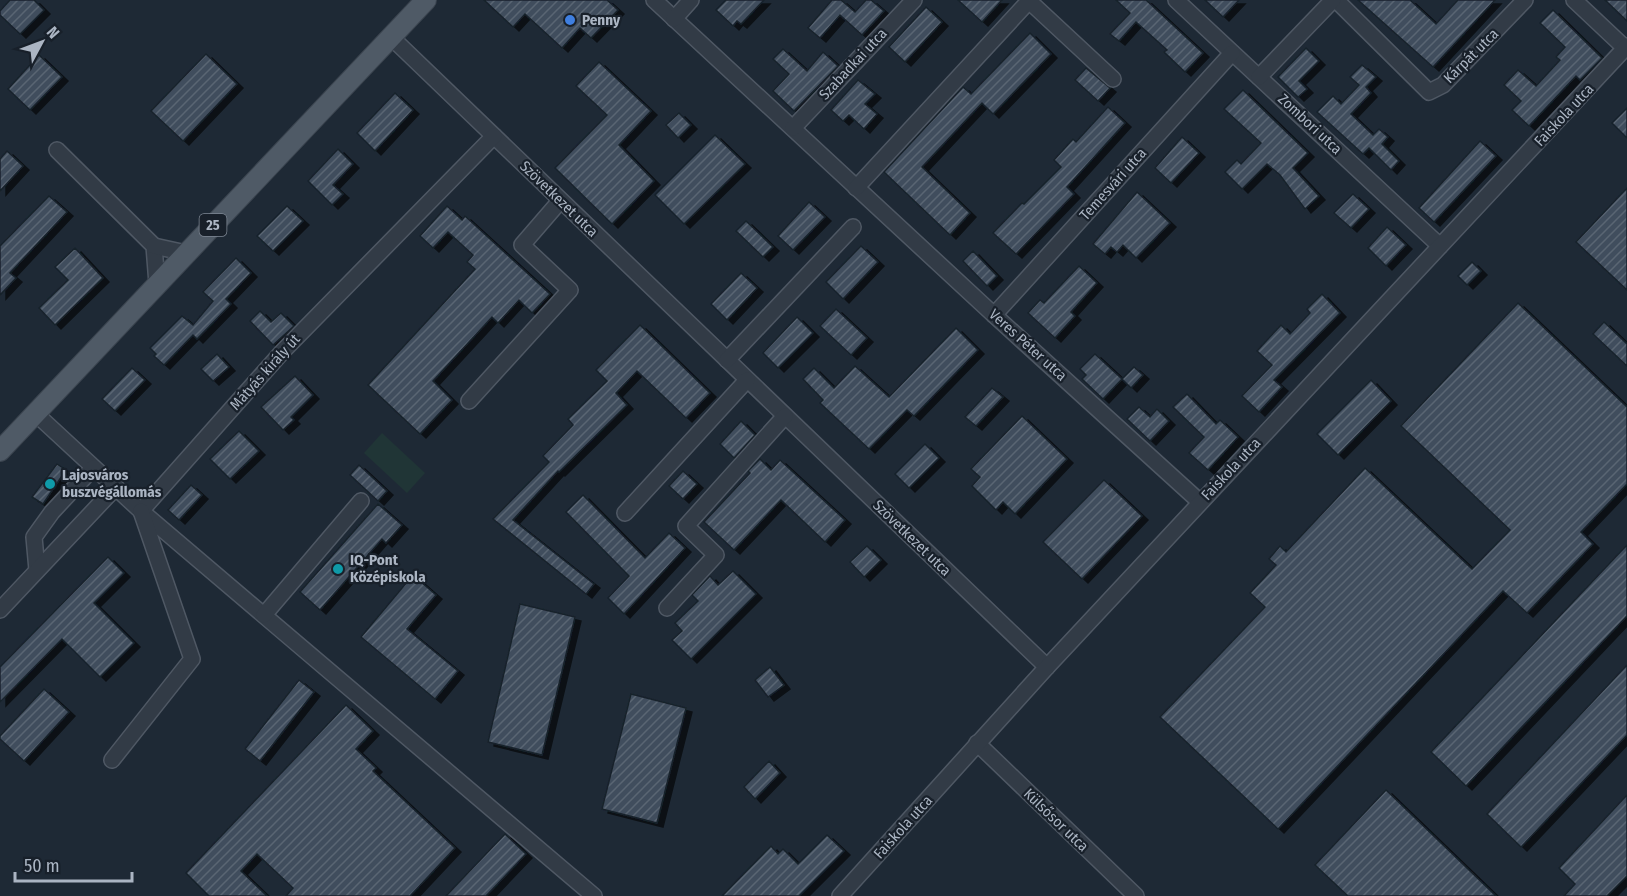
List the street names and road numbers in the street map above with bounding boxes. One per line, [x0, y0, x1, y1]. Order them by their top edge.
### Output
street label: Szabadkai utca [815, 25, 891, 103]
street label: Kárpát utca [1440, 25, 1502, 87]
street label: Faiskola utca [1531, 80, 1597, 150]
street label: Zombori utca [1274, 90, 1346, 158]
street label: Temesvári utca [1076, 144, 1150, 224]
street label: Szövetkezet utca [516, 157, 602, 241]
road number: 25 [200, 214, 226, 236]
street label: Veres Péter utca [985, 305, 1071, 385]
street label: Mátyás király út [226, 330, 304, 414]
street label: Faiskola utca [1198, 434, 1264, 504]
street label: Szövetkezet utca [869, 496, 955, 580]
street label: Külsősor utca [1020, 785, 1092, 855]
street label: Faiskola utca [870, 792, 936, 862]

